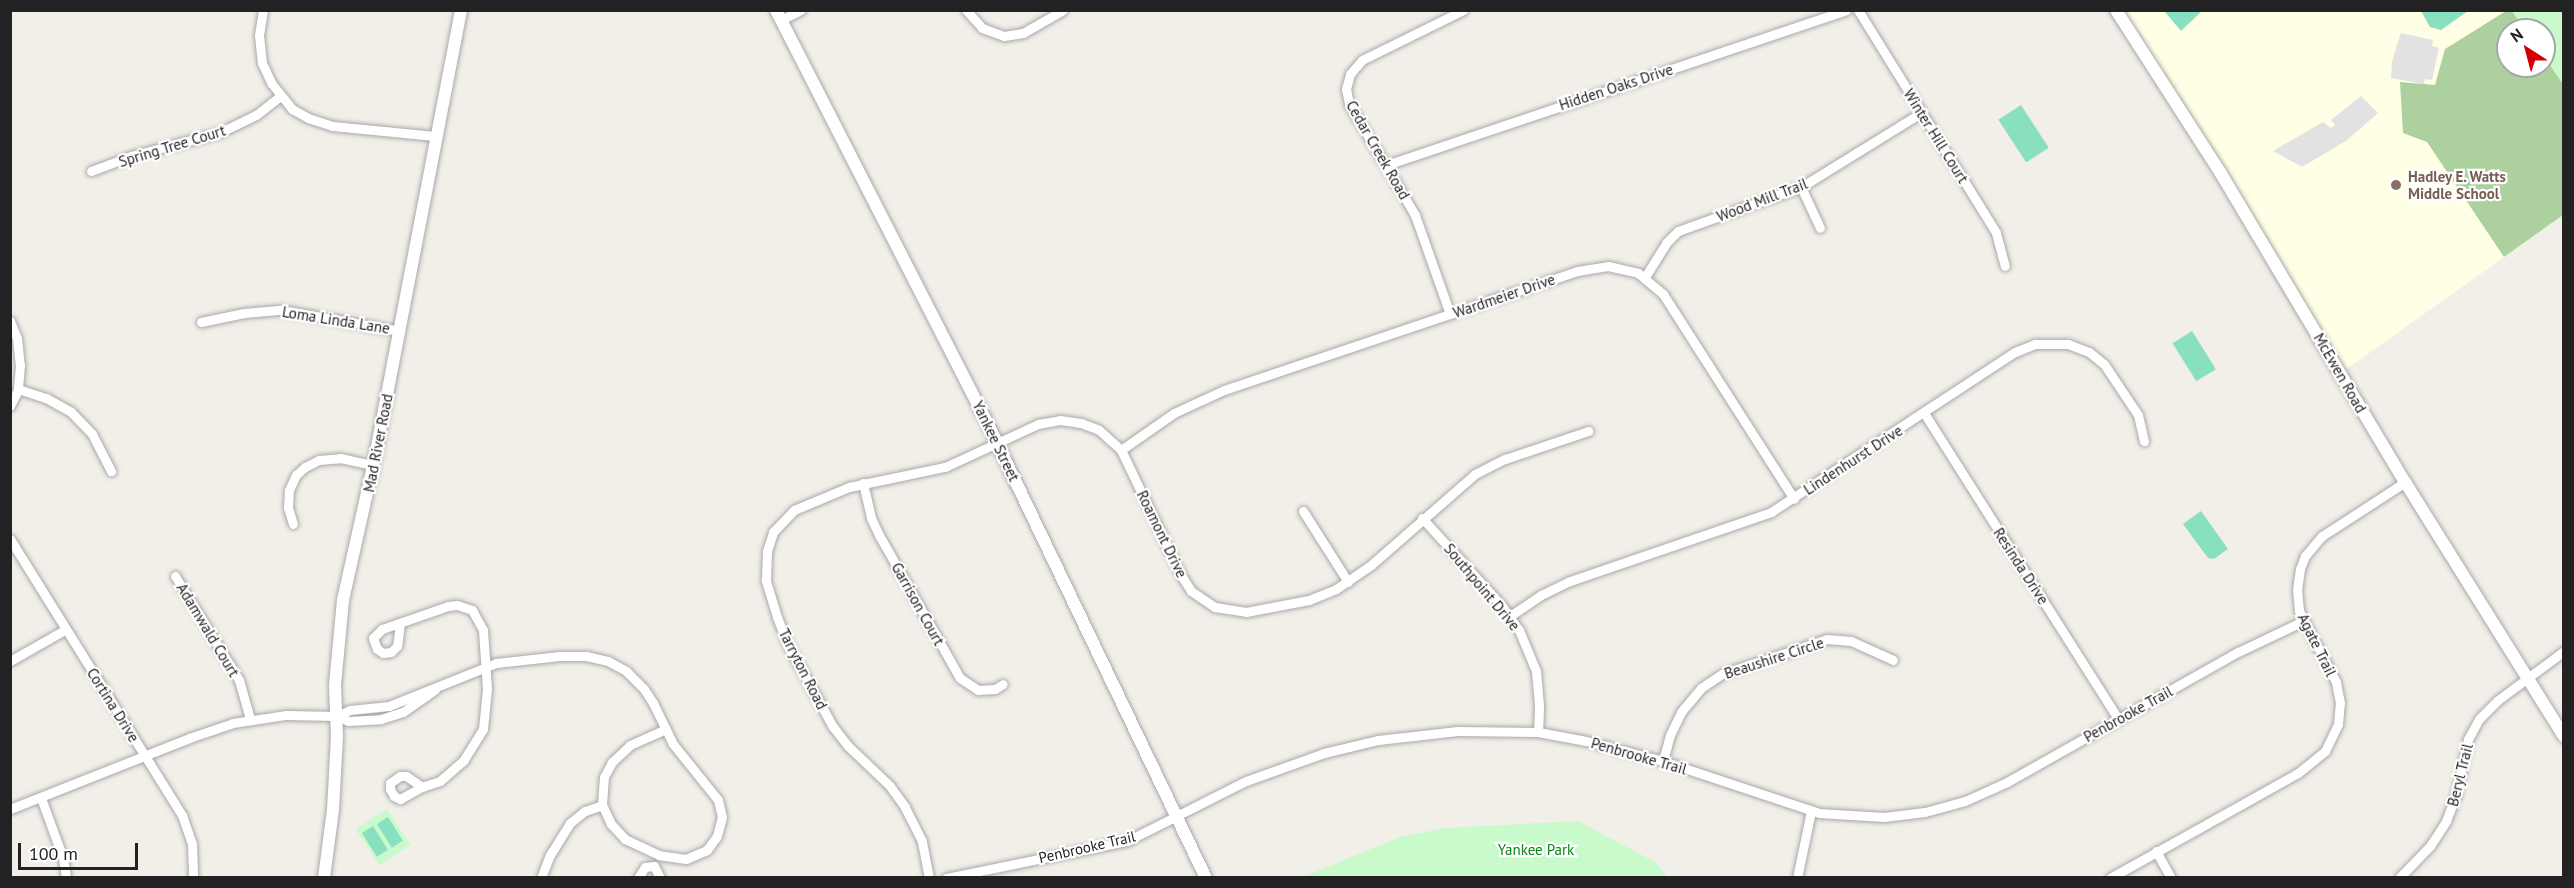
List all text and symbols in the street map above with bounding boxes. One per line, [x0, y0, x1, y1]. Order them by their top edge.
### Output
north arrow [2496, 18, 2556, 78]
text: N [2506, 24, 2527, 46]
street label: Hidden Oaks Drive [1557, 60, 1675, 114]
street label: Winter Hill Court [1900, 85, 1972, 187]
street label: Cedar Creek Road [1342, 97, 1414, 203]
street label: Spring Tree Court [116, 121, 228, 171]
place label: Hadley E. Watts Middle School [2408, 167, 2508, 202]
street label: Wood Mill Trail [1714, 174, 1810, 226]
marker: Hadley E. Watts Middle School [2389, 178, 2403, 192]
street label: Wardmeier Drive [1451, 270, 1557, 322]
street label: Loma Linda Lane [281, 303, 391, 337]
street label: McEwen Road [2310, 330, 2370, 416]
street label: Mad River Road [360, 392, 396, 494]
street label: Yankee Street [969, 398, 1023, 484]
street label: Lindenhurst Drive [1800, 421, 1906, 499]
street label: Roamont Drive [1133, 487, 1191, 581]
street label: Resinda Drive [1990, 524, 2052, 608]
street label: Southpoint Drive [1440, 540, 1524, 634]
street label: Garrison Court [888, 559, 948, 649]
street label: Adamwald Court [173, 580, 243, 680]
street label: Agate Trail [2294, 610, 2340, 680]
street label: Tarryton Road [775, 626, 831, 712]
street label: Beaushire Circle [1722, 633, 1826, 683]
street label: Cortina Drive [83, 665, 143, 745]
street label: Penbrooke Trail [2080, 682, 2176, 746]
street label: Penbrooke Trail [1589, 734, 1689, 778]
street label: Beryl Trail [2443, 742, 2477, 808]
street label: Penbrooke Trail [1037, 827, 1137, 867]
scale bar [21, 831, 141, 869]
park label: Yankee Park [1498, 841, 1574, 859]
text: 100 m [29, 842, 78, 865]

